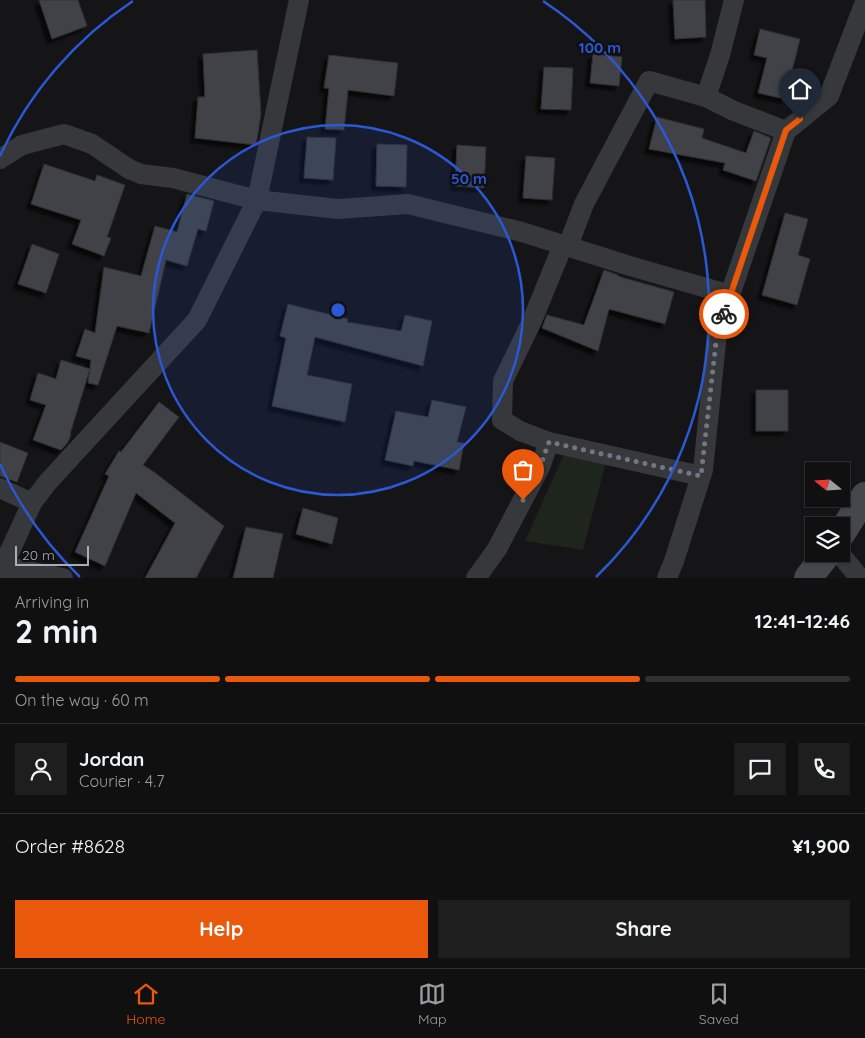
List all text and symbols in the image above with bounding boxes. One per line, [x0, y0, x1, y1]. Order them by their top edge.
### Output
text: 100 m [579, 38, 621, 57]
pin [779, 68, 821, 119]
icon: home [786, 75, 814, 103]
text: 50 m [451, 169, 487, 188]
courier [699, 289, 749, 339]
icon: bike [710, 300, 738, 328]
centre of rings [329, 301, 347, 319]
pin [502, 449, 544, 500]
icon: bag [509, 456, 537, 484]
north arrow [805, 462, 850, 508]
map controls [805, 462, 850, 562]
button: layers [805, 517, 850, 562]
scale bar [15, 543, 89, 566]
text: 20 m [22, 546, 55, 564]
text: Arriving in [15, 592, 89, 612]
text: 12:41–12:46 [755, 609, 850, 633]
text: 2 min [15, 611, 98, 651]
text: On the way · 60 m [15, 690, 149, 710]
button: person [15, 743, 67, 795]
button: chat [734, 743, 786, 795]
button: phone [798, 743, 850, 795]
text: Jordan [79, 747, 144, 771]
text: Courier · 4.7 [79, 771, 164, 791]
text: Order #8628 [15, 834, 125, 858]
text: ¥1,900 [792, 834, 850, 858]
button: Help [15, 900, 428, 958]
button: Share [438, 900, 850, 958]
tab: Home [126, 980, 165, 1028]
tab: Map [418, 980, 446, 1028]
tab: Saved [699, 980, 739, 1028]

